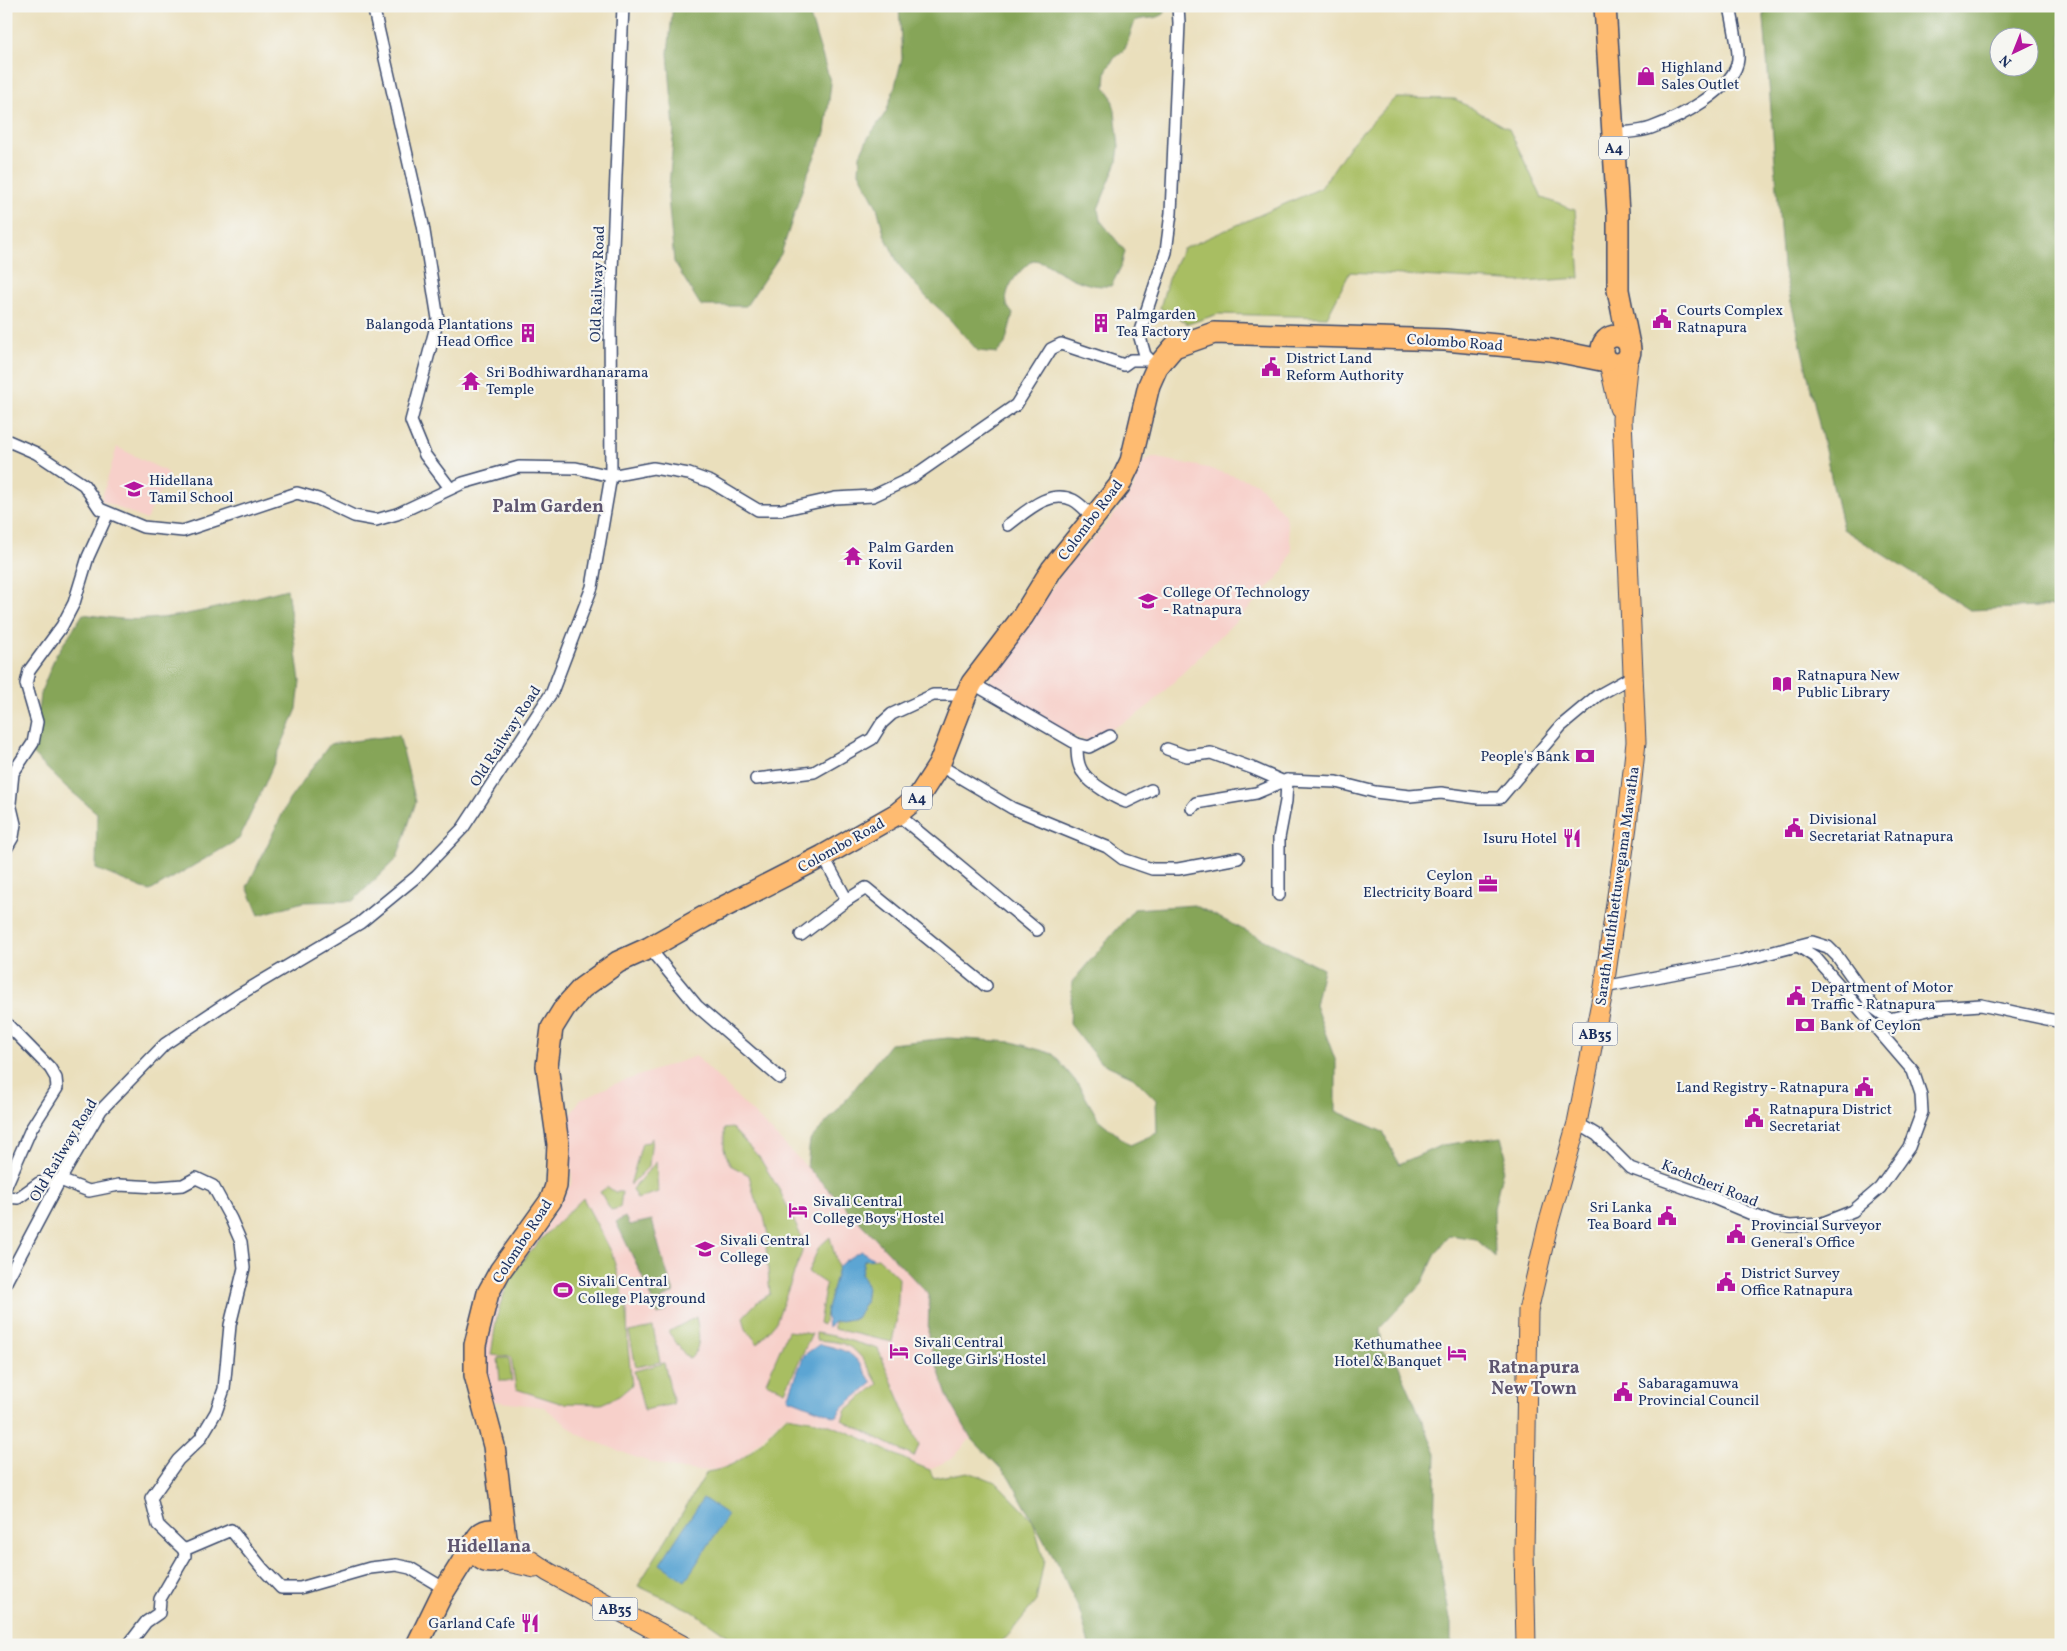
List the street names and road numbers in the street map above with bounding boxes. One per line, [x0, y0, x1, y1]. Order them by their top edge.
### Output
road number: A4 [1599, 136, 1629, 160]
street label: Old Railway Road [586, 225, 611, 343]
street label: Colombo Road [1406, 330, 1504, 357]
street label: Colombo Road [1054, 476, 1129, 566]
street label: Old Railway Road [466, 682, 547, 792]
street label: Sarath Muththettuwegama Mawatha [1591, 765, 1646, 1007]
road number: A4 [902, 786, 932, 810]
street label: Colombo Road [794, 814, 889, 879]
road number: AB35 [1572, 1022, 1618, 1046]
street label: Old Railway Road [25, 1095, 103, 1206]
street label: Kachcheri Road [1658, 1155, 1761, 1213]
street label: Colombo Road [488, 1196, 558, 1288]
road number: AB35 [592, 1598, 638, 1620]

